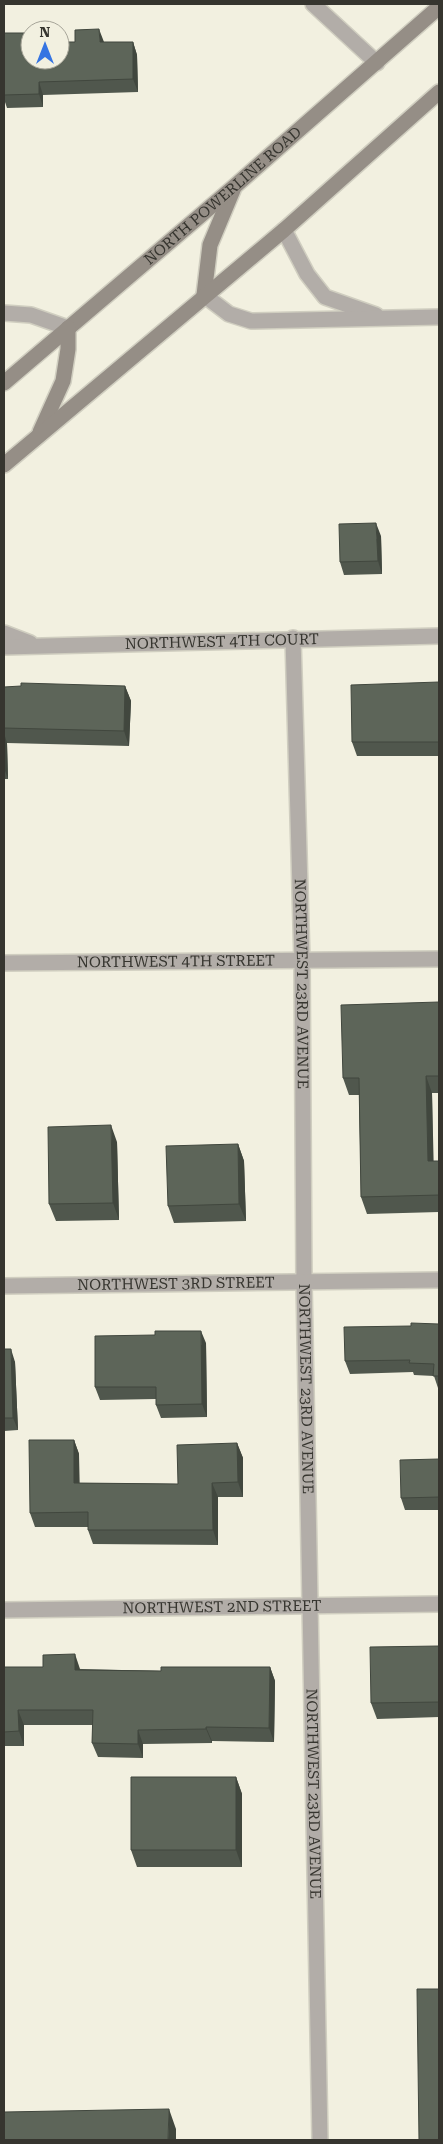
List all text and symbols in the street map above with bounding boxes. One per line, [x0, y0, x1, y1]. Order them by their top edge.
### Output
north arrow [20, 20, 70, 70]
text: N [40, 24, 51, 40]
street label: NORTH POWERLINE ROAD [140, 123, 305, 268]
street label: NORTHWEST 4TH COURT [125, 630, 319, 653]
street label: NORTHWEST 23RD AVENUE [291, 878, 312, 1089]
street label: NORTHWEST 4TH STREET [77, 952, 275, 971]
street label: NORTHWEST 3RD STREET [77, 1273, 275, 1294]
street label: NORTHWEST 23RD AVENUE [295, 1283, 317, 1494]
street label: NORTHWEST 2ND STREET [122, 1597, 322, 1617]
street label: NORTHWEST 23RD AVENUE [303, 1688, 325, 1899]

